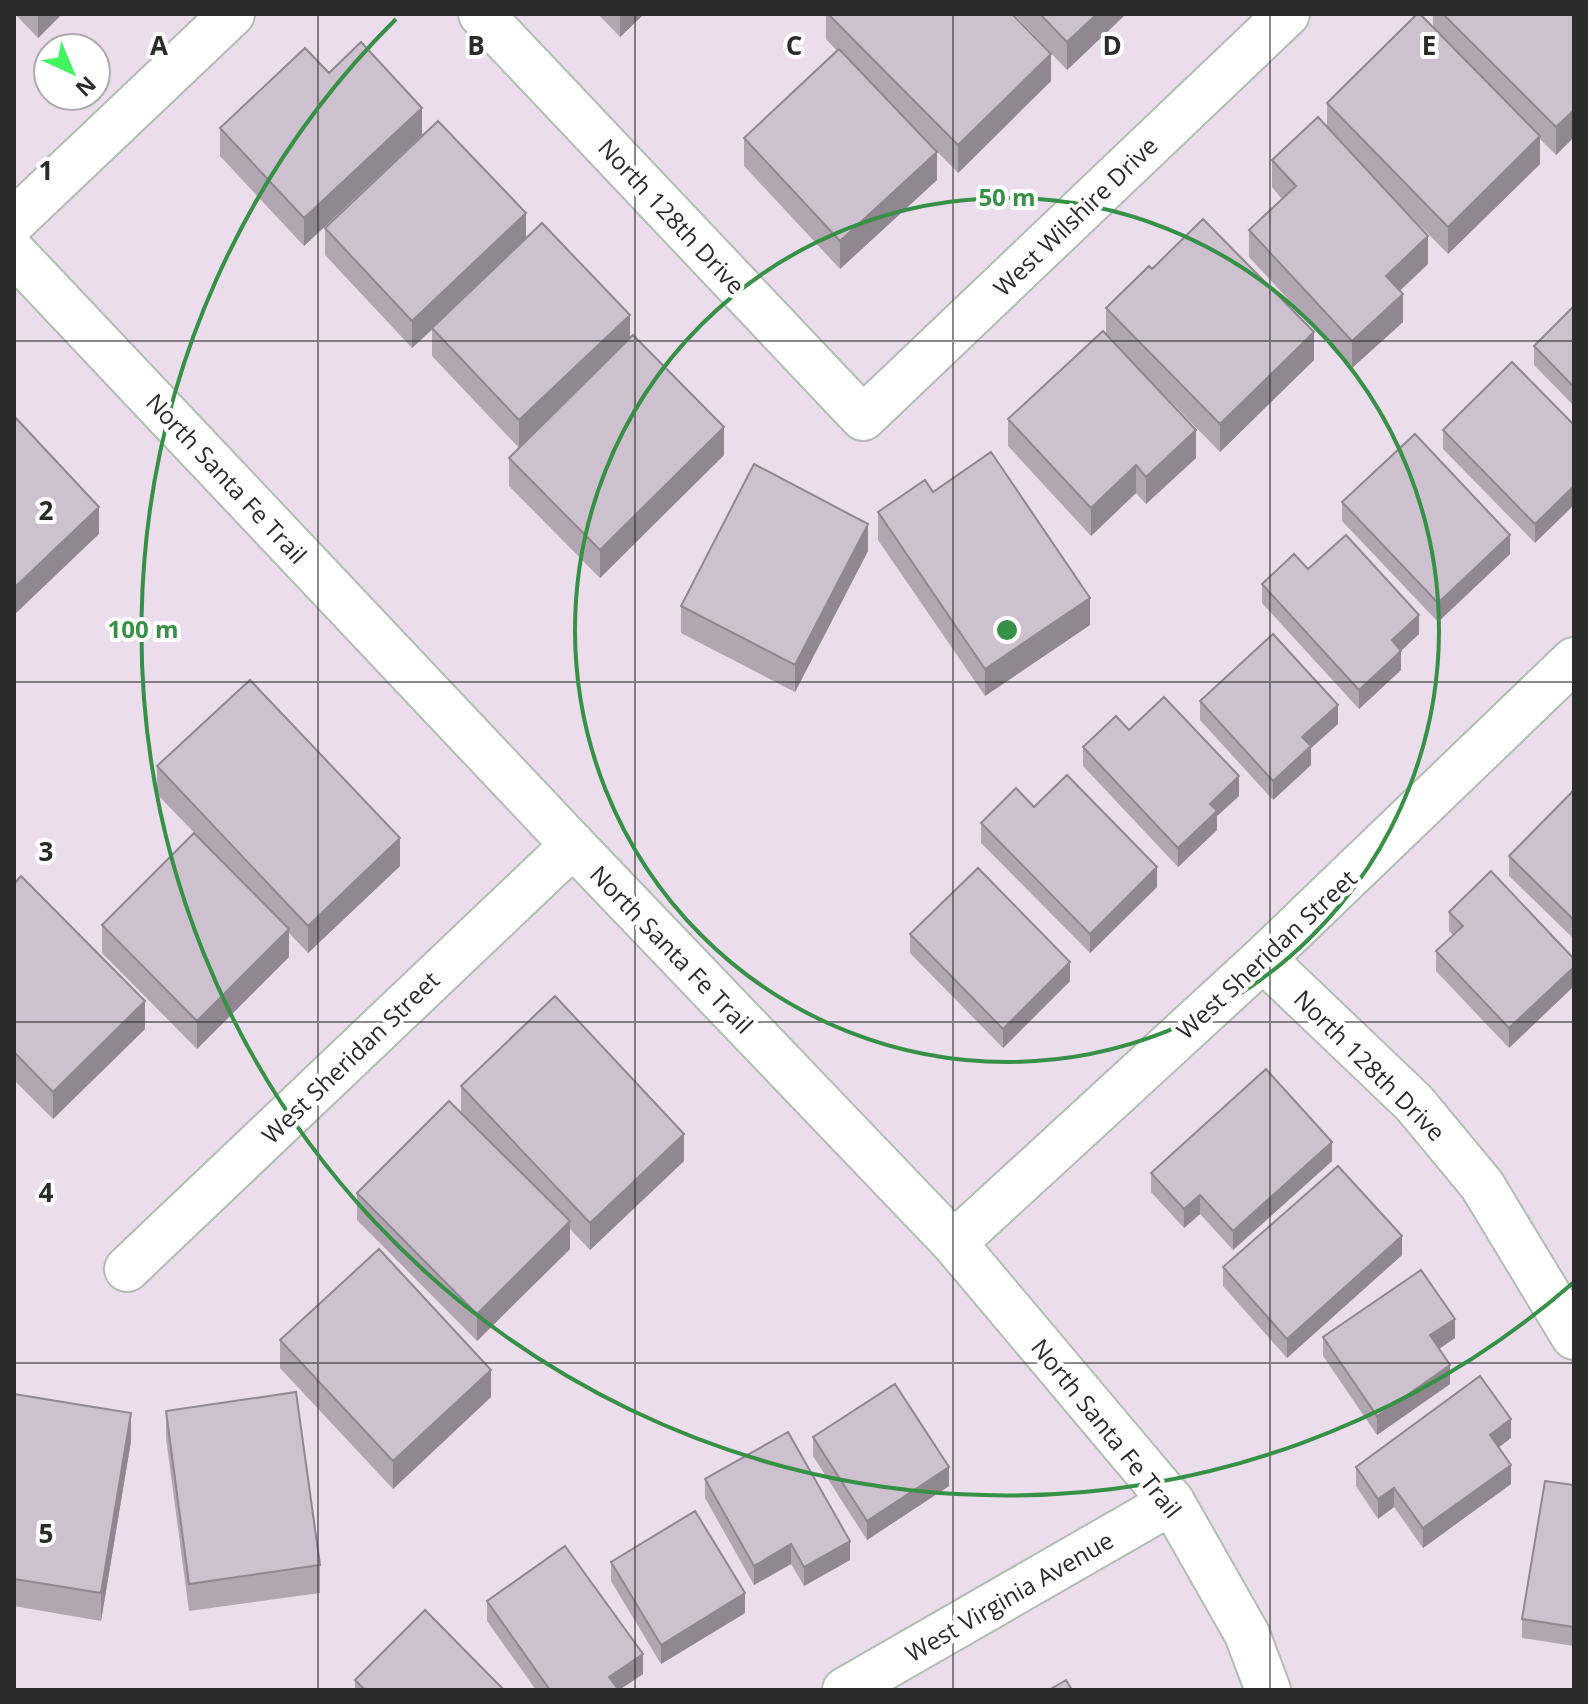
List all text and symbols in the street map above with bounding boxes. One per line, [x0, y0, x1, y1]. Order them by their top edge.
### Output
text: A [150, 27, 168, 63]
text: B [467, 27, 485, 63]
text: C [786, 27, 802, 63]
text: D [1102, 27, 1122, 63]
text: E [1422, 27, 1436, 63]
north arrow [32, 32, 112, 112]
text: N [70, 70, 103, 104]
street label: West Wilshire Drive [986, 129, 1164, 303]
street label: North 128th Drive [591, 131, 753, 301]
text: 1 [39, 152, 53, 188]
text: 50 m [978, 180, 1036, 213]
street label: North Santa Fe Trail [139, 386, 315, 570]
text: 2 [39, 492, 54, 528]
text: 100 m [108, 612, 178, 645]
centre of rings [993, 616, 1021, 644]
text: 3 [39, 833, 53, 869]
street label: North Santa Fe Trail [583, 858, 761, 1040]
street label: West Sheridan Street [1169, 862, 1363, 1046]
street label: West Sheridan Street [254, 963, 446, 1151]
street label: North 128th Drive [1287, 982, 1453, 1148]
text: 4 [39, 1174, 54, 1210]
street label: North Santa Fe Trail [1024, 1331, 1190, 1525]
text: 5 [39, 1515, 53, 1551]
street label: West Virginia Avenue [899, 1523, 1119, 1669]

